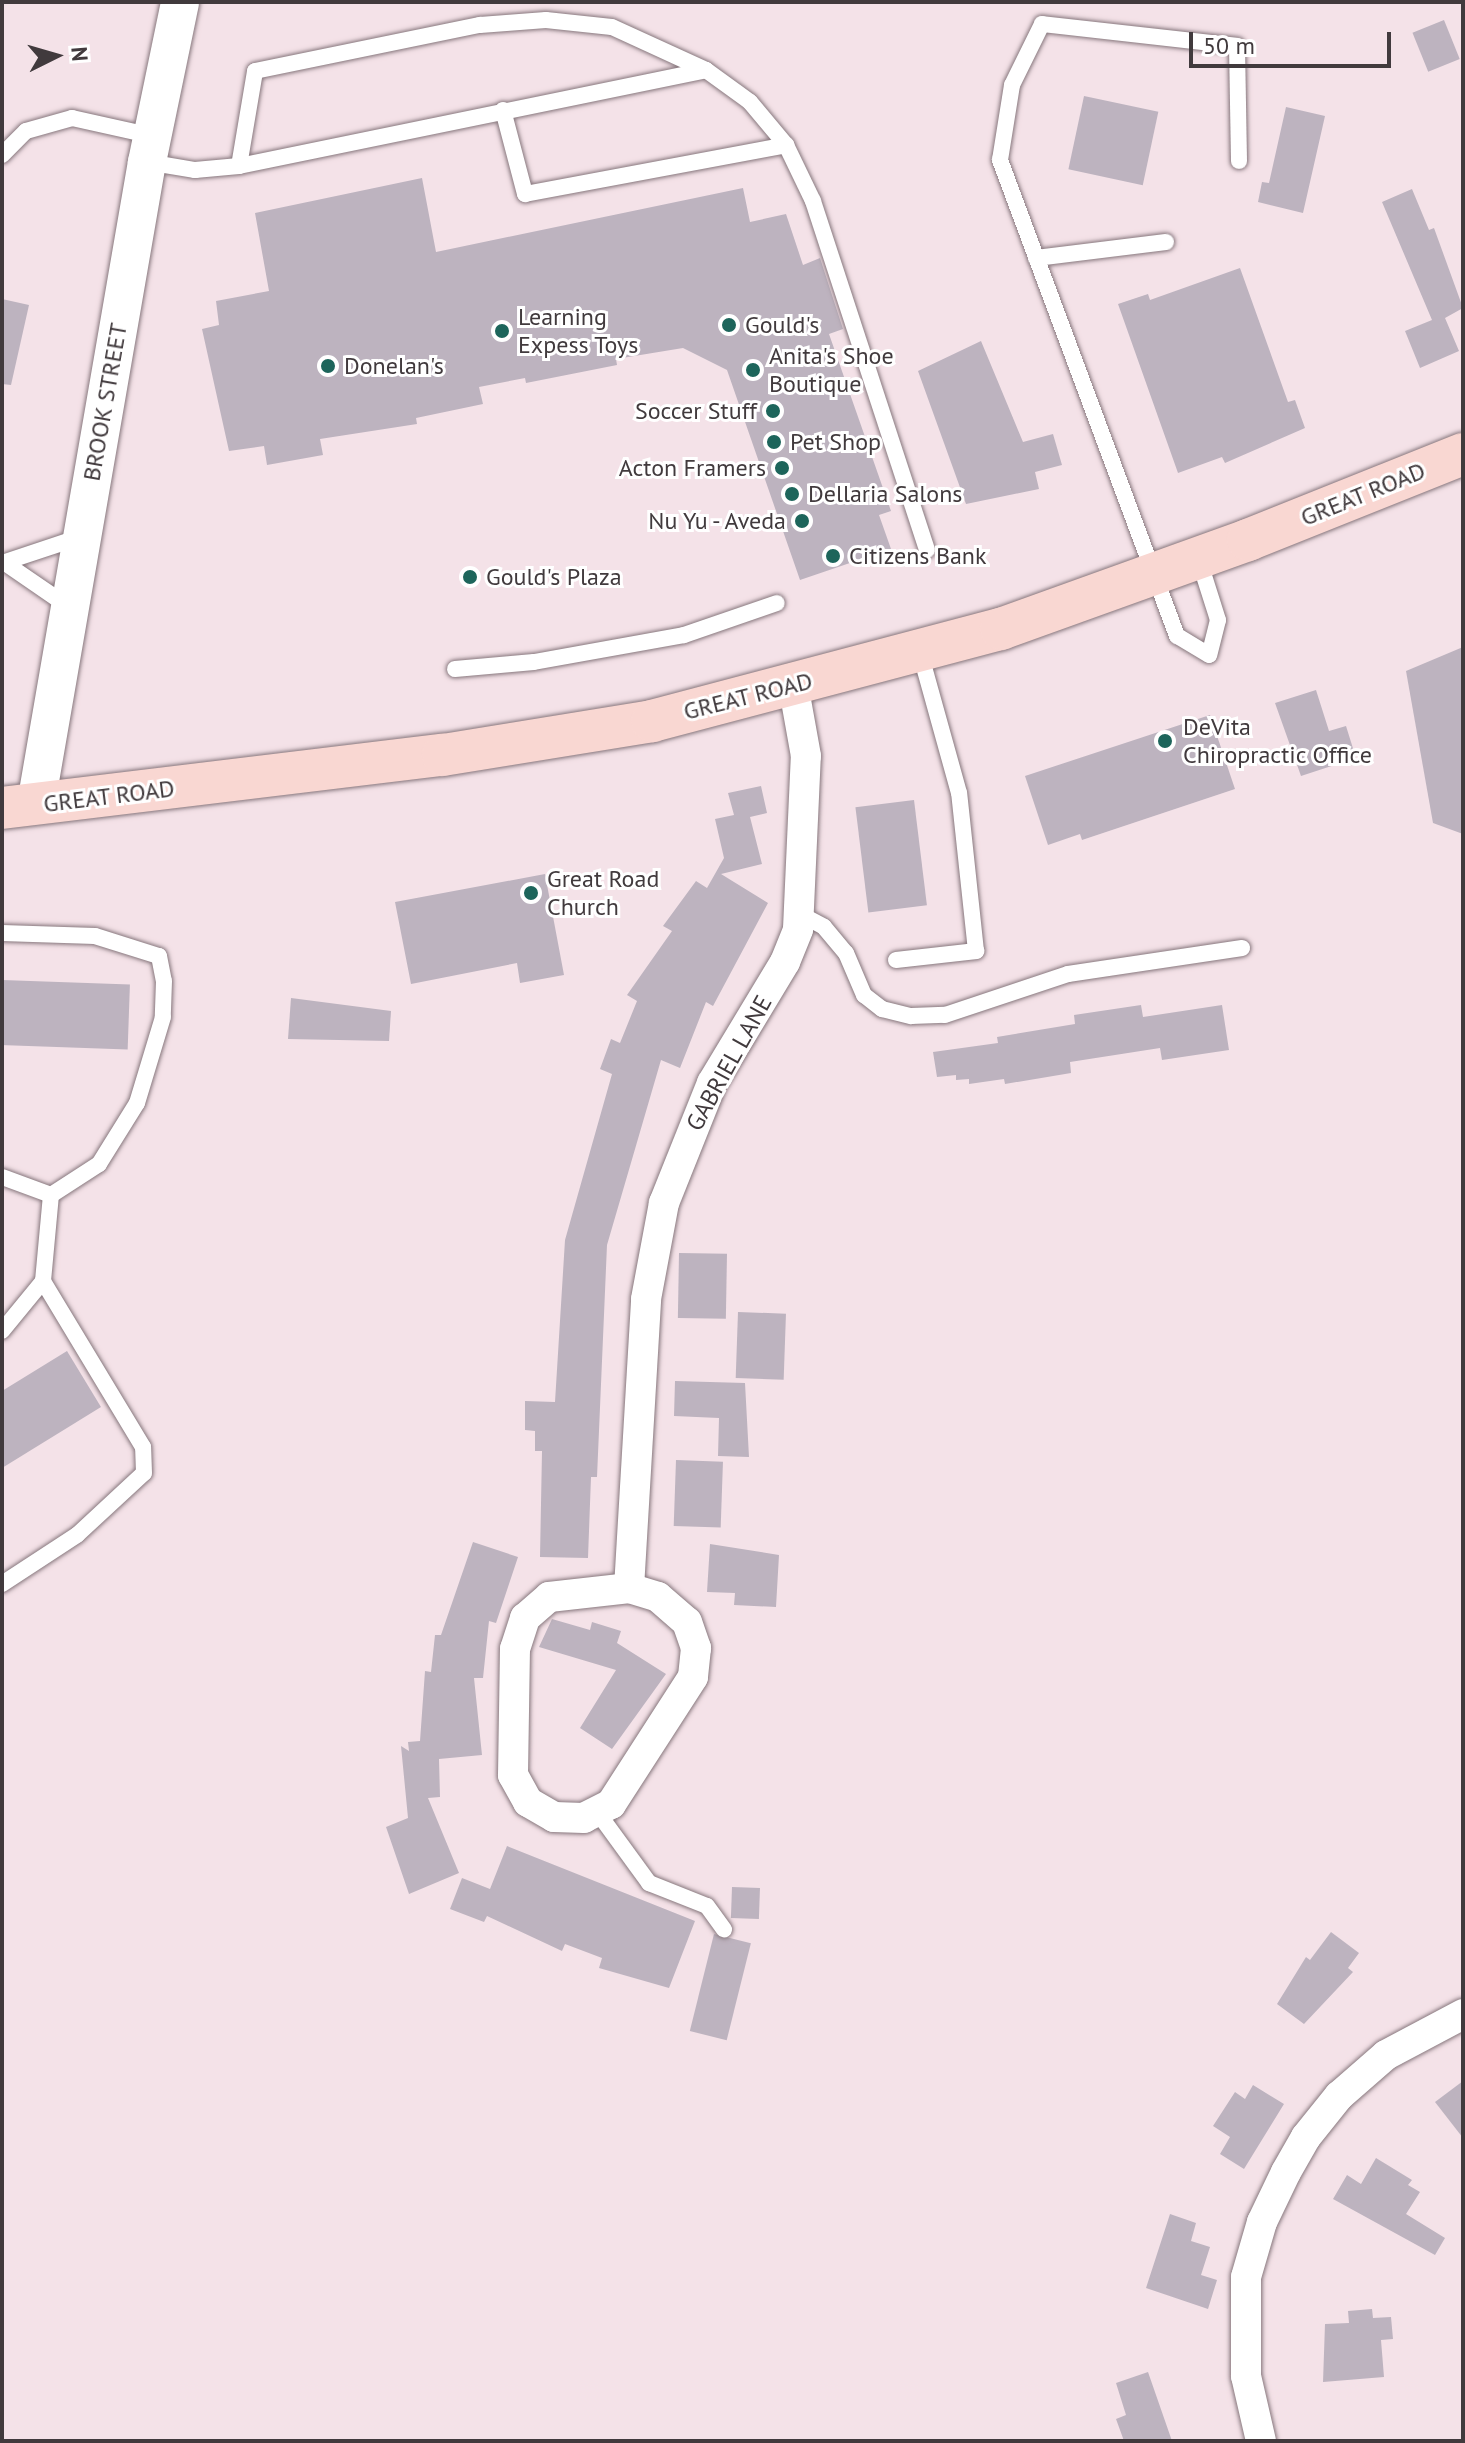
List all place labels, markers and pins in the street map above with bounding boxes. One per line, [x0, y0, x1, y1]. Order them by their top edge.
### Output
place label: Learning Expess Toys [518, 303, 639, 359]
place label: Gould's [745, 311, 819, 339]
marker: Gould's [720, 316, 738, 334]
marker: Learning Expess Toys [493, 322, 511, 340]
place label: Anita's Shoe Boutique [769, 342, 894, 398]
place label: Donelan's [344, 352, 444, 380]
marker: Donelan's [319, 357, 337, 375]
marker: Anita's Shoe Boutique [744, 361, 762, 379]
place label: Soccer Stuff [635, 397, 757, 425]
marker: Soccer Stuff [764, 402, 782, 420]
place label: Pet Shop [790, 428, 881, 456]
marker: Pet Shop [765, 433, 783, 451]
place label: Acton Framers [619, 454, 766, 482]
marker: Acton Framers [773, 459, 791, 477]
place label: Dellaria Salons [808, 480, 962, 508]
marker: Dellaria Salons [783, 485, 801, 503]
place label: Nu Yu - Aveda [643, 507, 786, 535]
marker: Nu Yu - Aveda [793, 512, 811, 530]
place label: Citizens Bank [849, 542, 986, 570]
marker: Citizens Bank [824, 547, 842, 565]
place label: Gould's Plaza [486, 563, 622, 591]
marker: Gould's Plaza [461, 568, 479, 586]
place label: DeVita Chiropractic Office [1183, 713, 1372, 769]
marker: DeVita Chiropractic Office [1154, 730, 1176, 752]
place label: Great Road Church [547, 865, 659, 921]
marker: Great Road Church [522, 884, 540, 902]

